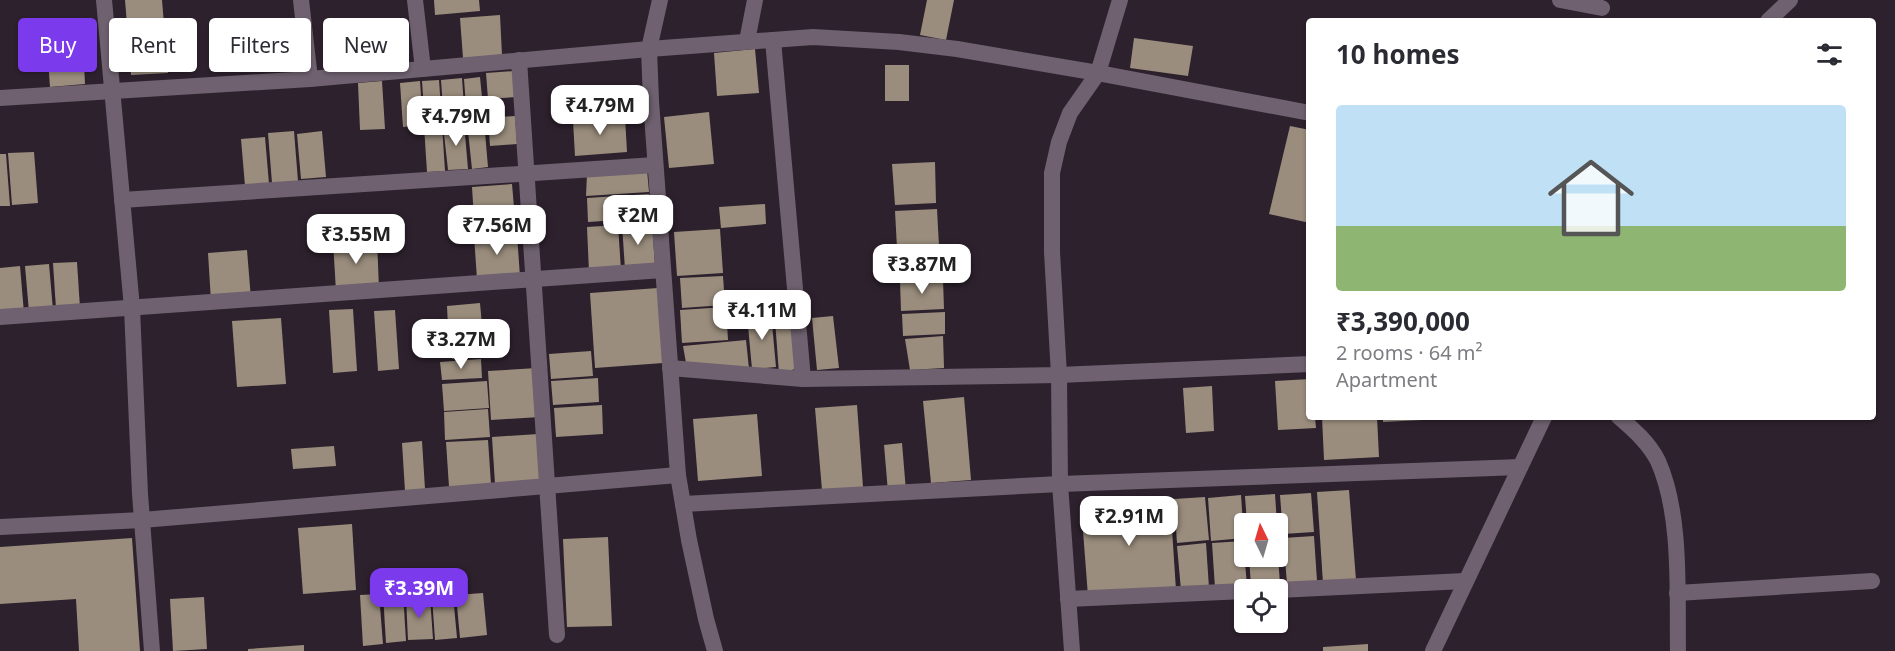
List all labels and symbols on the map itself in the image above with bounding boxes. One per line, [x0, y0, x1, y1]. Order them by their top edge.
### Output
pin: ₹4.79M [551, 85, 649, 136]
pin: ₹4.79M [407, 96, 505, 147]
pin: ₹2M [609, 195, 667, 246]
pin: ₹7.56M [448, 205, 546, 256]
pin: ₹3.55M [307, 214, 405, 265]
pin: ₹3.87M [873, 244, 971, 295]
pin: ₹4.11M [713, 290, 811, 341]
pin: ₹3.27M [412, 319, 510, 370]
pin: ₹2.91M [1080, 496, 1178, 547]
north arrow [1234, 513, 1288, 567]
pin: ₹3.39M [370, 568, 468, 619]

